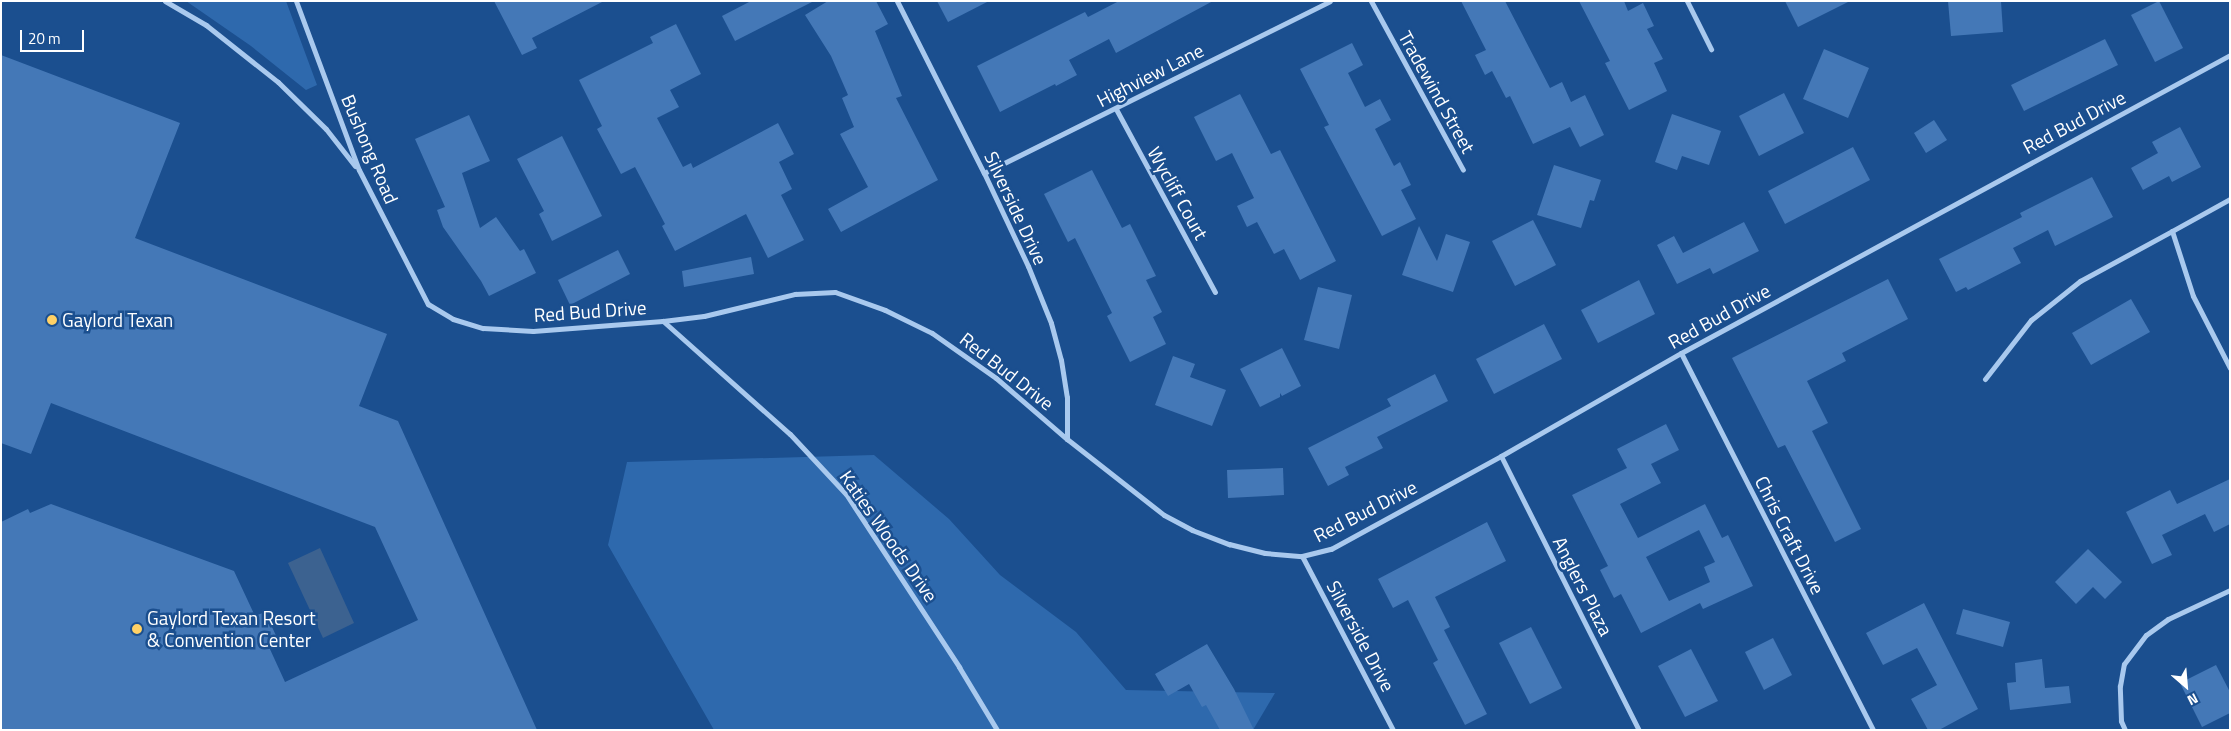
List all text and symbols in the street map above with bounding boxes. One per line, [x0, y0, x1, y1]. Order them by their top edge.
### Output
scale bar [22, 20, 86, 52]
text: 20 m [28, 27, 61, 50]
street label: Tradewind Street [1394, 27, 1480, 157]
street label: Highview Lane [1093, 38, 1207, 112]
street label: Red Bud Drive [2019, 85, 2129, 159]
street label: Bushong Road [337, 91, 403, 207]
street label: Wycliff Court [1143, 142, 1213, 244]
street label: Silverside Drive [980, 148, 1052, 268]
street label: Red Bud Drive [1664, 279, 1774, 353]
street label: Red Bud Drive [533, 296, 647, 326]
place label: Gaylord Texan [62, 309, 173, 331]
marker: Gaylord Texan [46, 314, 58, 326]
street label: Red Bud Drive [955, 327, 1059, 415]
street label: Katies Woods Drive [835, 466, 943, 606]
street label: Chris Craft Drive [1750, 472, 1830, 598]
street label: Red Bud Drive [1310, 475, 1420, 547]
street label: Anglers Plaza [1548, 533, 1618, 639]
street label: Silverside Drive [1322, 577, 1400, 695]
place label: Gaylord Texan Resort & Convention Center [147, 607, 316, 651]
marker: Gaylord Texan Resort & Convention Center [131, 623, 143, 635]
north arrow [2161, 661, 2211, 711]
text: N [2184, 688, 2202, 711]

